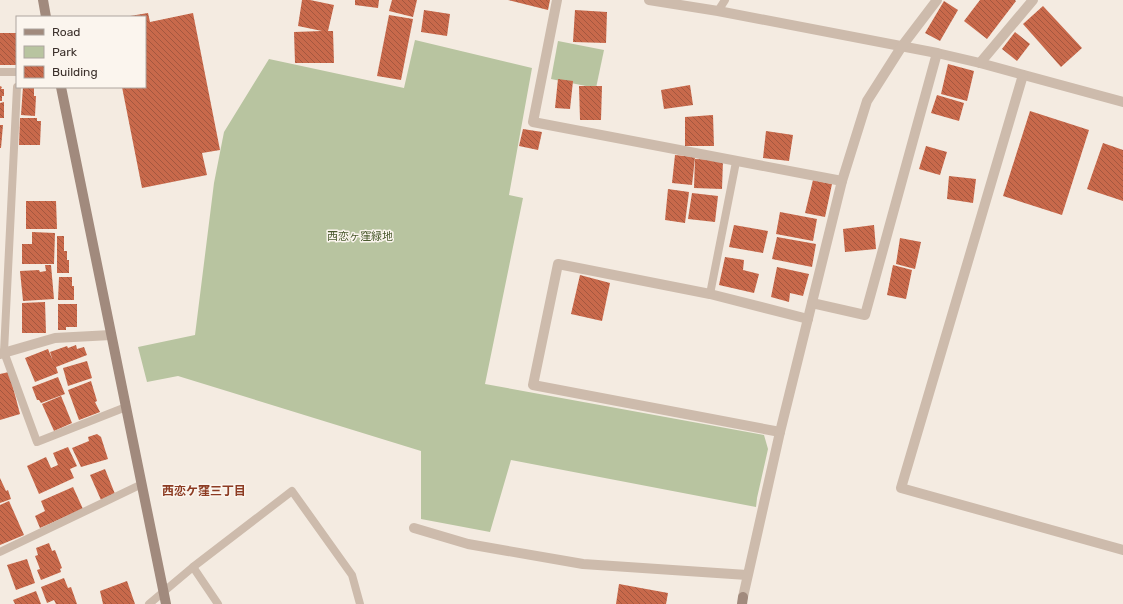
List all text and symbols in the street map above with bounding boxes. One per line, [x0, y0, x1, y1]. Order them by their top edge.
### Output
legend [16, 16, 146, 88]
text: Road [52, 25, 80, 39]
text: Park [52, 45, 78, 59]
text: Building [52, 65, 98, 79]
park label: 西恋ヶ窪緑地 [327, 230, 393, 243]
district label: 西恋ケ窪三丁目 [162, 484, 246, 498]

